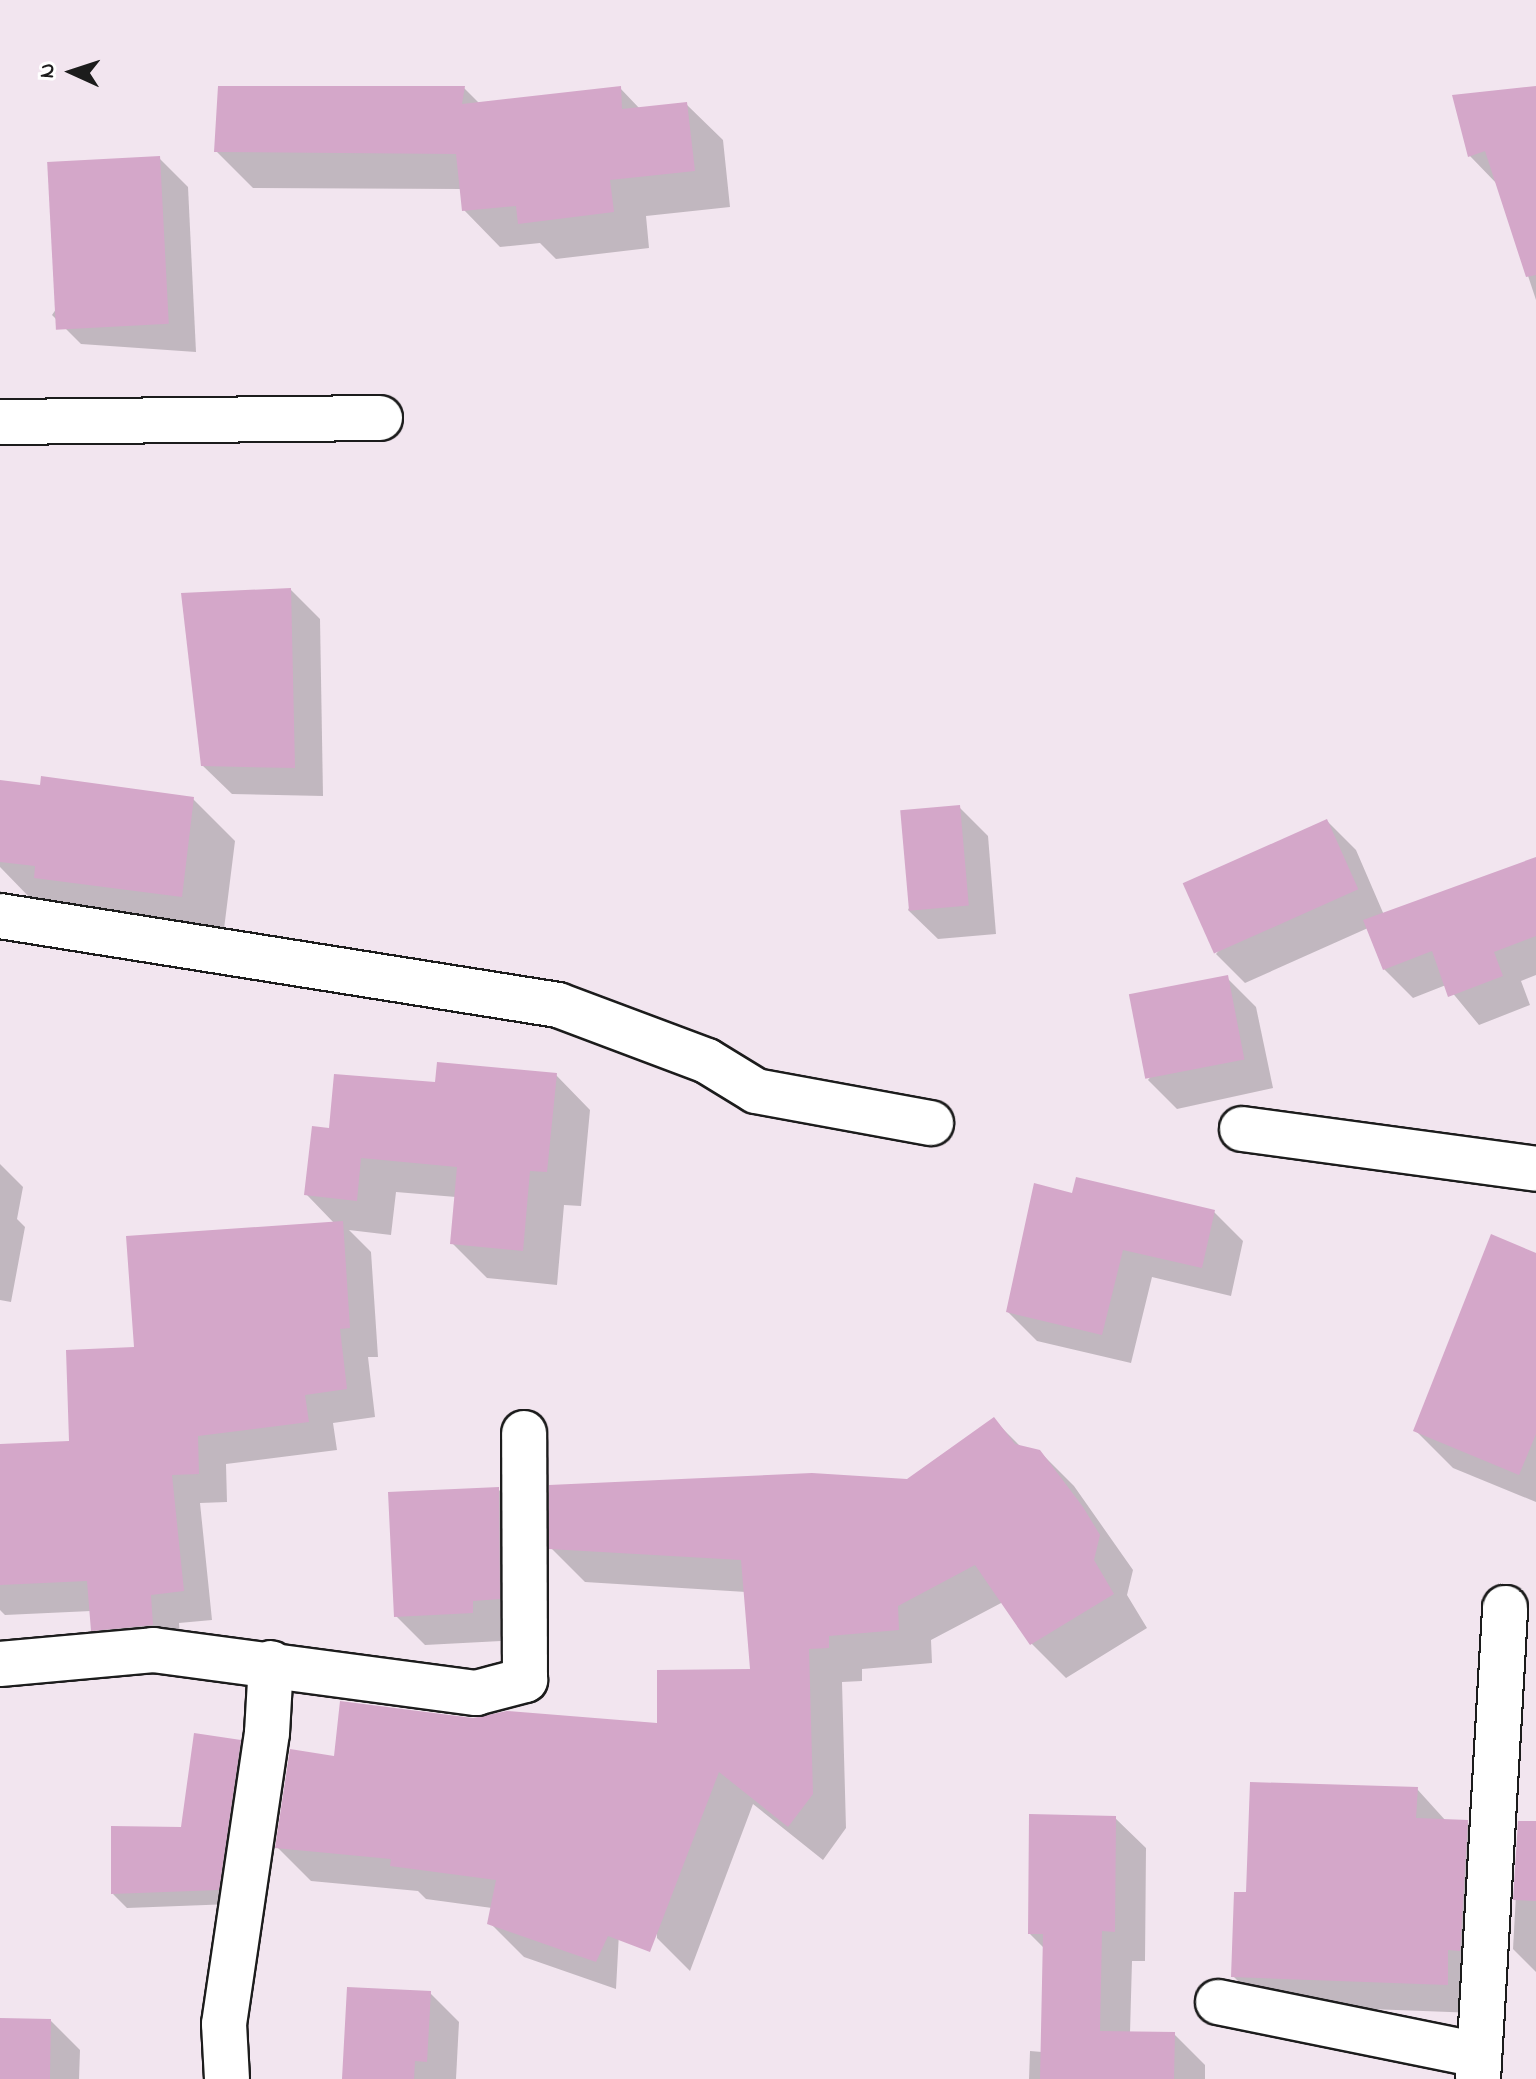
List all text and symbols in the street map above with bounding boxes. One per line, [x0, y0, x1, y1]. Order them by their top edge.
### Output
north arrow [32, 32, 112, 112]
text: N [32, 62, 64, 79]

